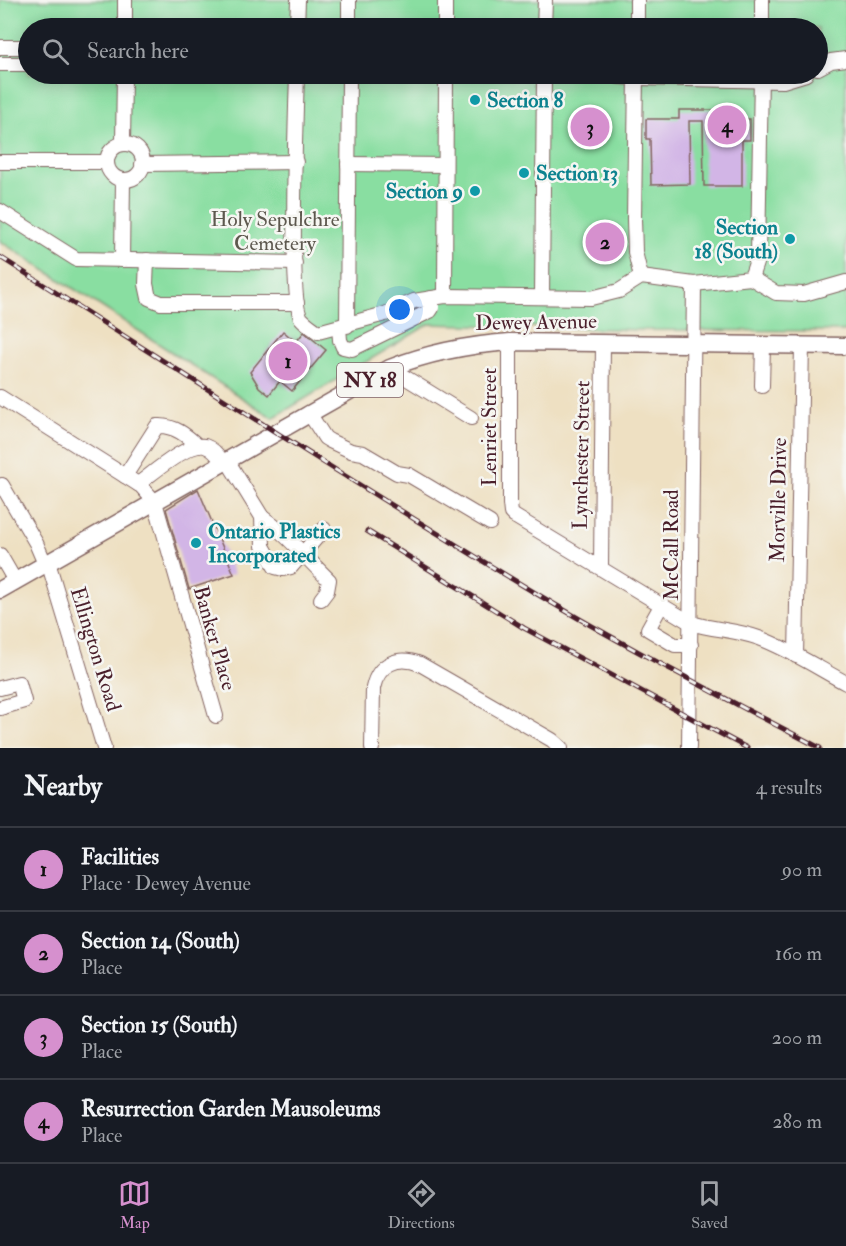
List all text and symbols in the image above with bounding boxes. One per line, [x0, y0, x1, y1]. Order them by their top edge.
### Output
search box [18, 18, 828, 84]
icon: search [39, 35, 72, 68]
text: Search here [87, 37, 189, 65]
place label: Section 8 [487, 87, 564, 114]
marker: Section 8 [468, 93, 482, 107]
pin: 4 [708, 102, 746, 148]
pin: 3 [570, 104, 610, 150]
place label: Section 13 [536, 160, 618, 187]
marker: Section 13 [517, 166, 531, 180]
place label: Section 9 [386, 178, 463, 205]
marker: Section 9 [468, 184, 482, 198]
park label: Holy Sepulchre Cemetery [210, 206, 340, 257]
place label: Section 18 (South) [694, 214, 778, 265]
pin: 2 [586, 220, 624, 264]
marker: Section 18 (South) [783, 232, 797, 246]
your location [385, 295, 414, 324]
street label: Dewey Avenue [475, 308, 597, 337]
pin: 1 [268, 338, 308, 384]
road number: NY 18 [337, 363, 403, 397]
street label: Lenriet Street [476, 367, 503, 486]
street label: Lynchester Street [567, 380, 596, 530]
street label: Morville Drive [764, 437, 793, 563]
street label: McCall Road [658, 489, 685, 601]
place label: Ontario Plastics Incorporated [208, 518, 341, 569]
marker: Ontario Plastics Incorporated [189, 536, 203, 550]
street label: Banker Place [187, 583, 242, 694]
street label: Ellington Road [64, 584, 127, 715]
text: Nearby [24, 771, 102, 803]
text: 4 results [756, 775, 822, 800]
text: Facilities [81, 843, 159, 871]
text: 1 [40, 857, 47, 882]
text: 90 m [782, 857, 822, 882]
text: Place · Dewey Avenue [81, 871, 251, 896]
text: Section 14 (South) [81, 927, 240, 955]
text: 2 [38, 941, 49, 966]
text: 160 m [775, 941, 822, 966]
text: Place [81, 955, 122, 980]
text: Section 15 (South) [81, 1011, 238, 1039]
text: 3 [40, 1025, 47, 1050]
text: 200 m [772, 1025, 822, 1050]
text: Place [81, 1039, 122, 1064]
text: Resurrection Garden Mausoleums [81, 1095, 381, 1123]
text: 4 [38, 1109, 49, 1134]
text: 280 m [772, 1109, 822, 1134]
text: Place [81, 1123, 122, 1148]
tab: Map [118, 1177, 151, 1233]
tab: Directions [388, 1177, 455, 1233]
tab: Saved [691, 1177, 728, 1233]

